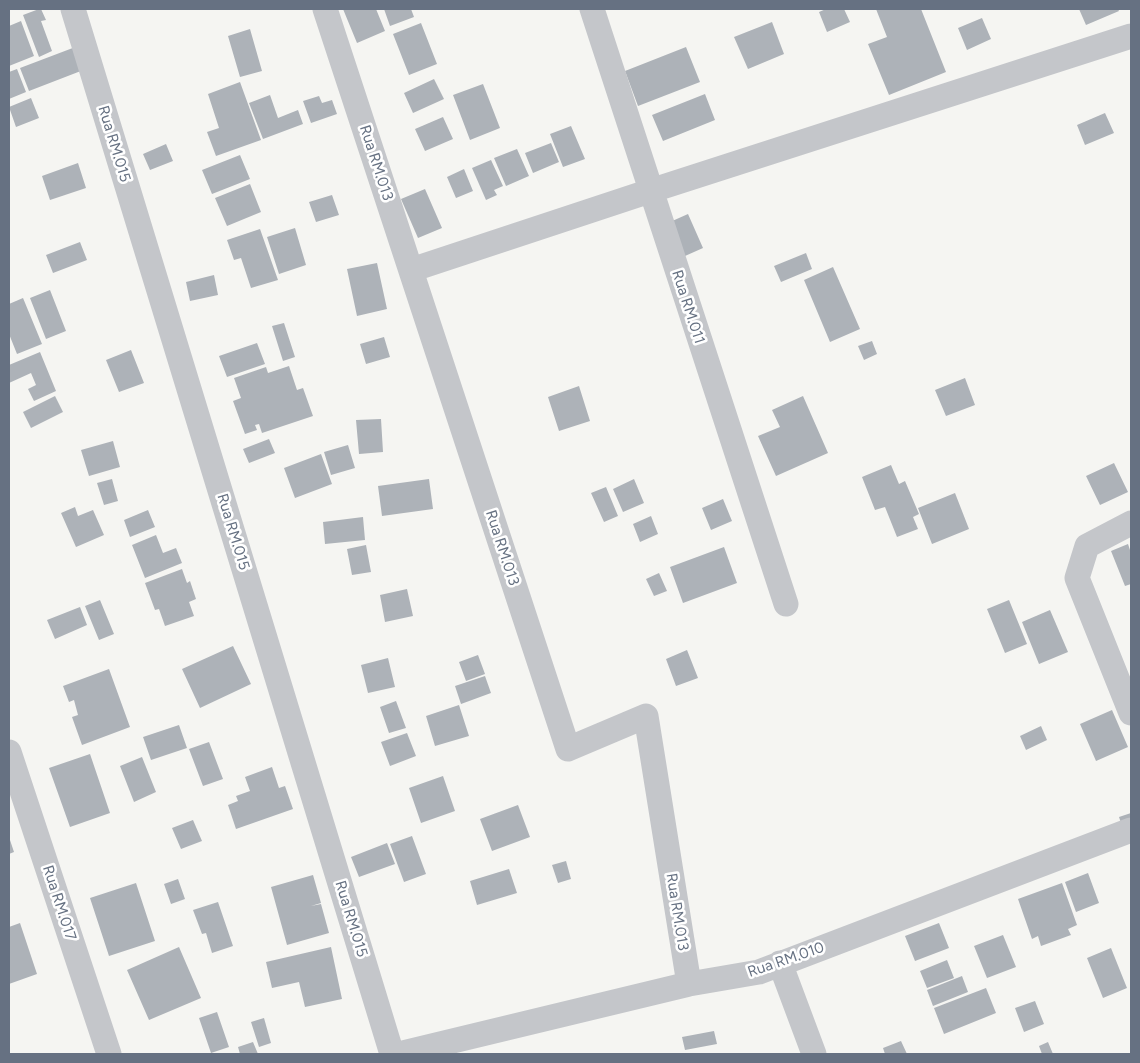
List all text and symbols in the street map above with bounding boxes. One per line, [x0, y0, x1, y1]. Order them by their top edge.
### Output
street label: Rua RM.015 [94, 104, 134, 184]
street label: Rua RM.013 [355, 123, 397, 203]
street label: Rua RM.011 [668, 268, 708, 346]
street label: Rua RM.015 [213, 492, 253, 572]
street label: Rua RM.013 [481, 508, 523, 588]
street label: Rua RM.017 [38, 863, 80, 943]
street label: Rua RM.013 [662, 872, 692, 952]
street label: Rua RM.015 [331, 879, 371, 959]
street label: Rua RM.010 [745, 939, 827, 981]

